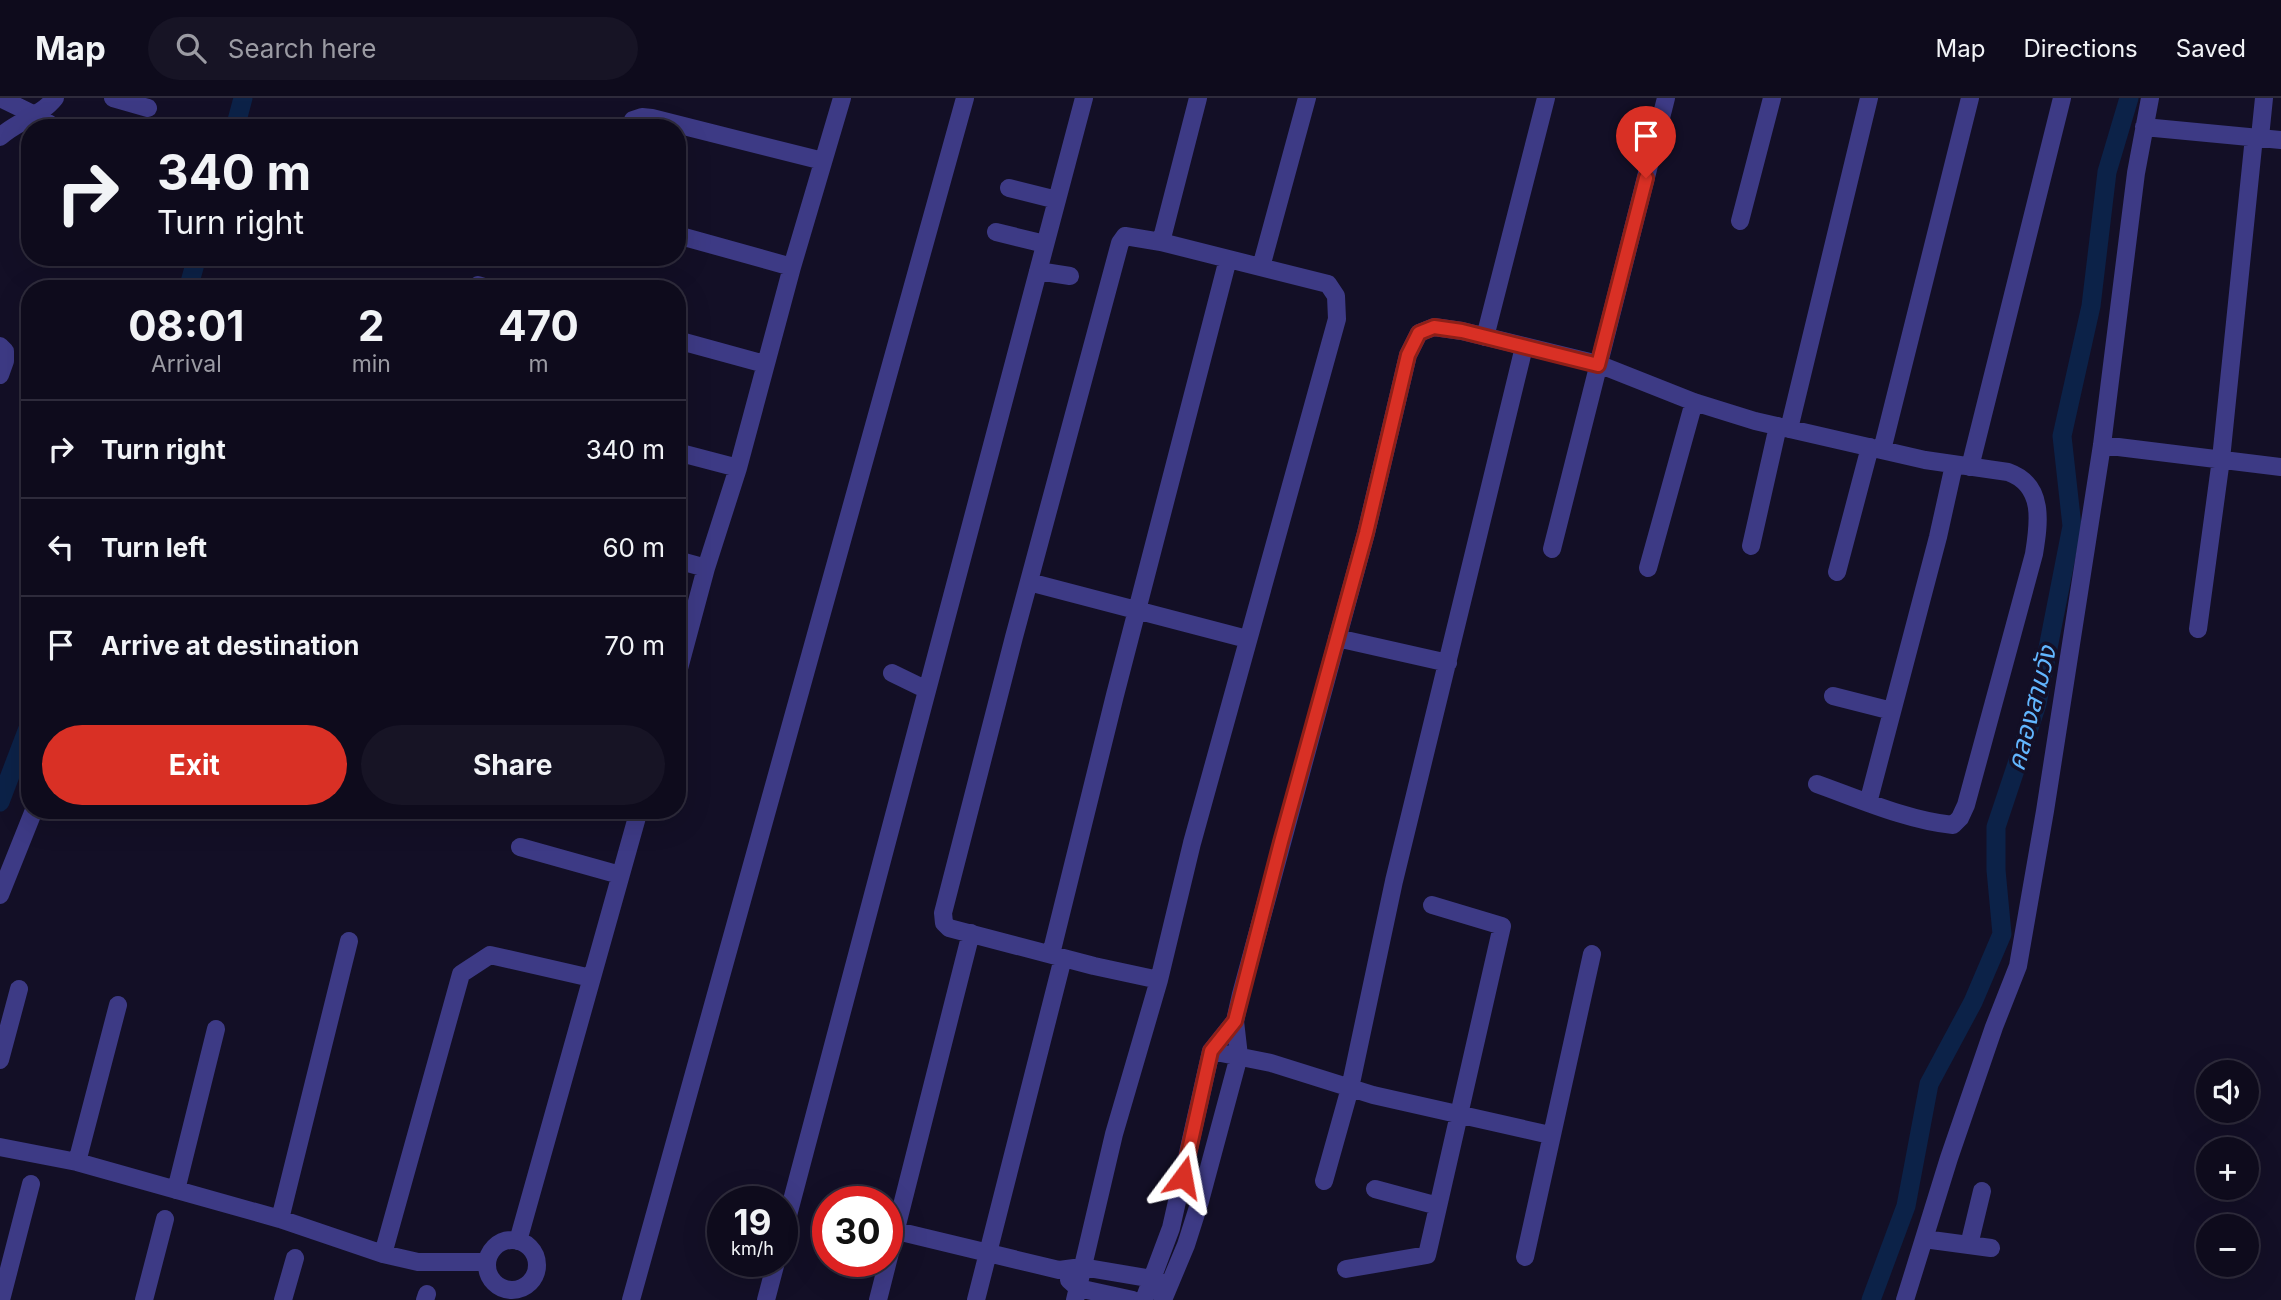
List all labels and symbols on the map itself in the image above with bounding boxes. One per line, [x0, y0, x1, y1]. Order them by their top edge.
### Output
pin [1616, 106, 1676, 178]
water label: คลองสามวัง [1999, 641, 2063, 774]
position arrow [1146, 1140, 1220, 1214]
speed limit sign: 30 [812, 1186, 903, 1277]

